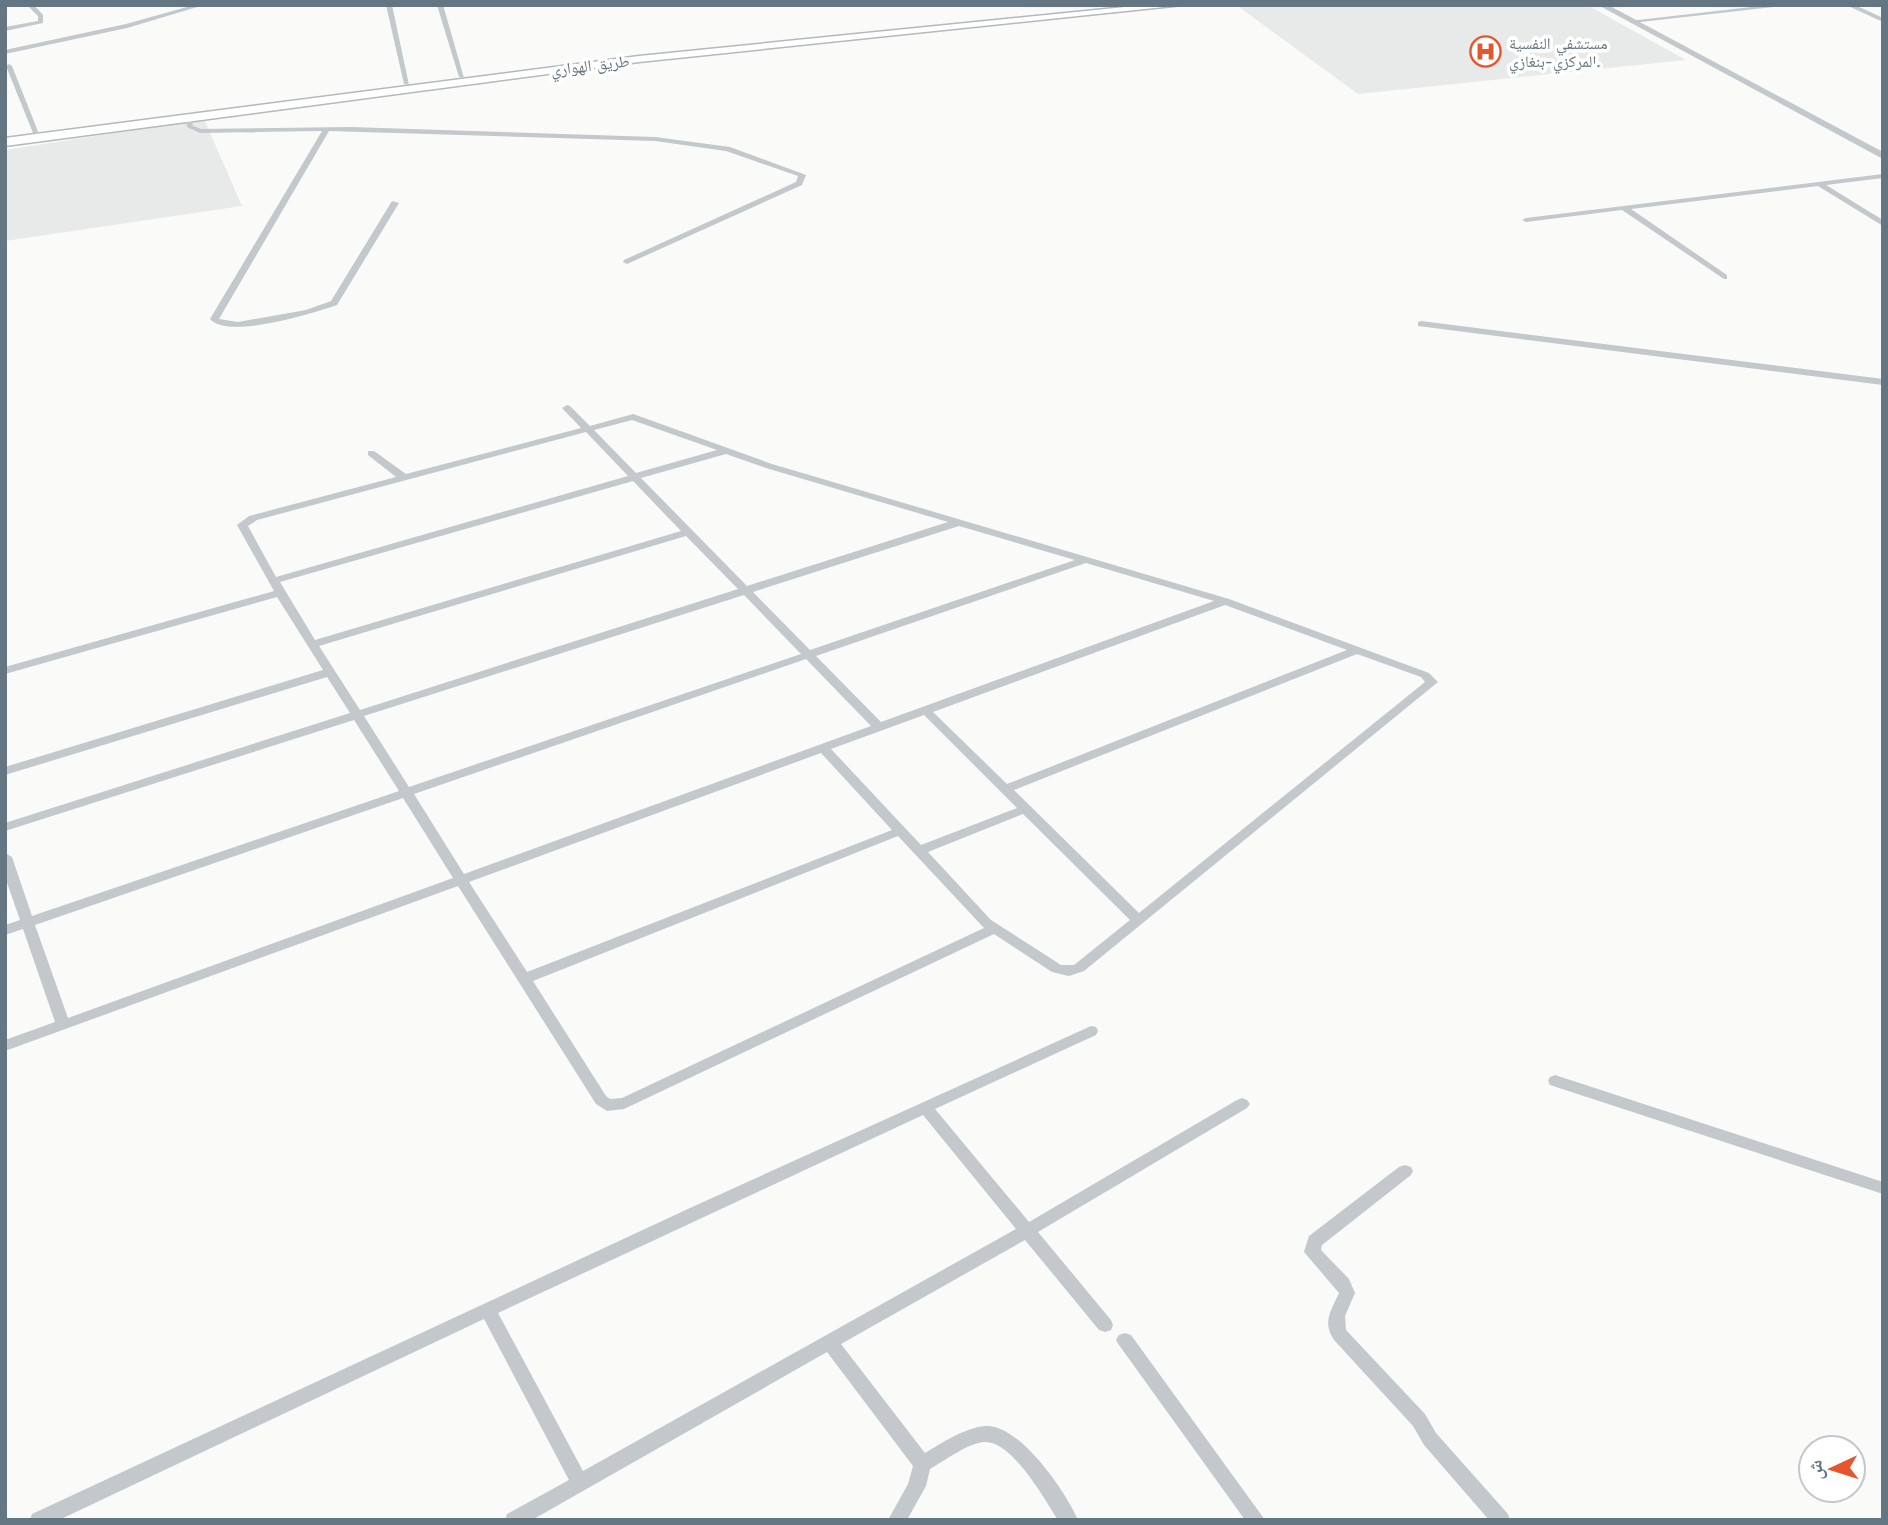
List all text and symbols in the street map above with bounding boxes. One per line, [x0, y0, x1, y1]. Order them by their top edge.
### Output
place label: مستشفي النفسية المركزي-بنغازي. [1509, 34, 1608, 74]
hospital icon: مستشفي النفسية المركزي-بنغازي. [1469, 35, 1503, 69]
street label: طريق الهواري [550, 51, 631, 83]
north arrow [1797, 1434, 1867, 1504]
text: ش [1803, 1459, 1828, 1481]

